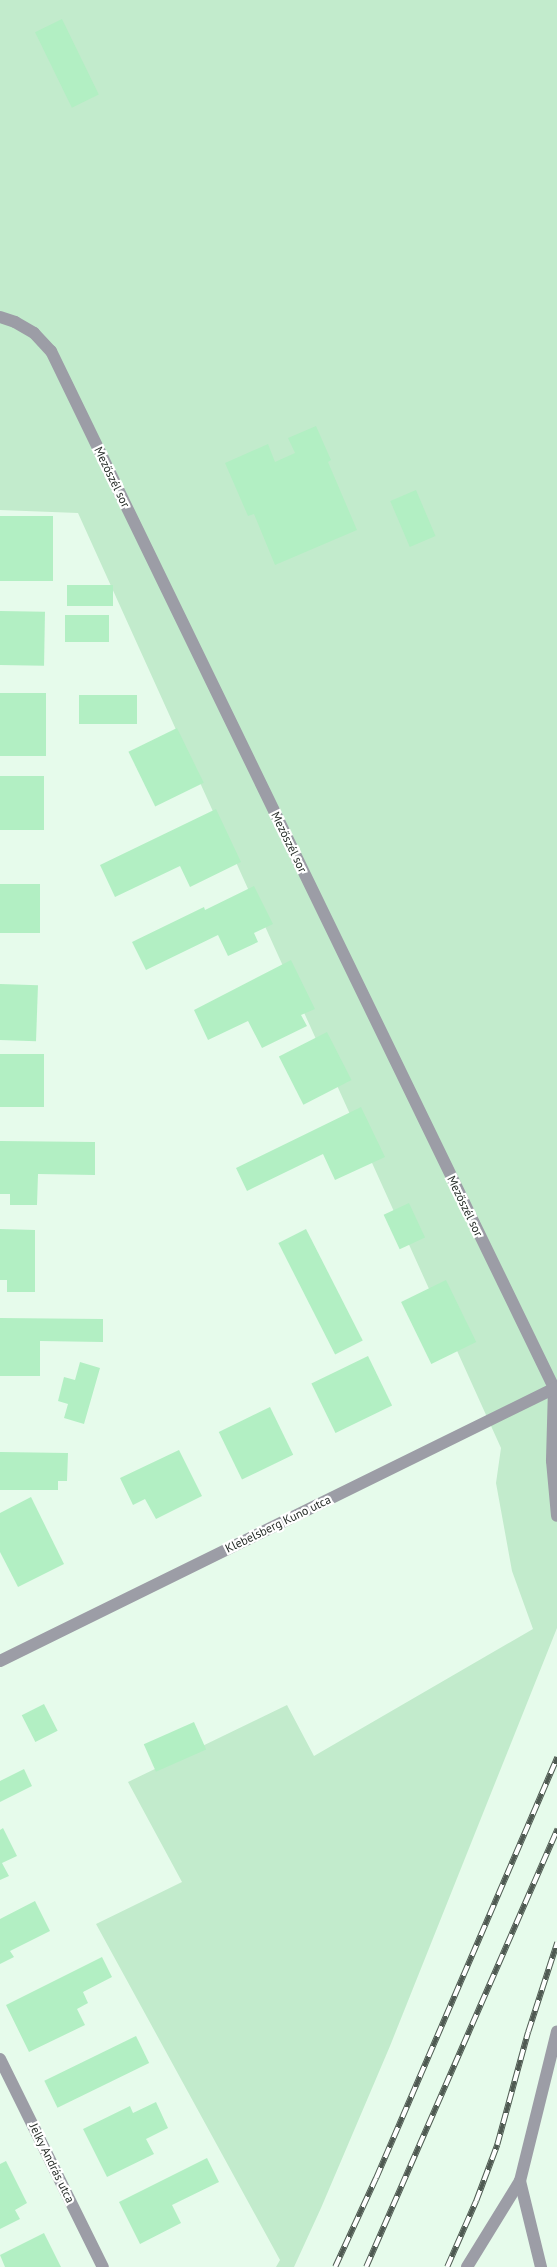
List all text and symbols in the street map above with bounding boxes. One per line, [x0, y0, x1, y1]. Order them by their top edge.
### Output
street label: Mezőszél sor [91, 444, 133, 510]
street label: Mezőszél sor [268, 809, 310, 875]
street label: Mezőszél sor [444, 1173, 486, 1239]
street label: Klebelsberg Kuno utca [223, 1492, 333, 1556]
street label: Jelky András utca [26, 2120, 78, 2206]

